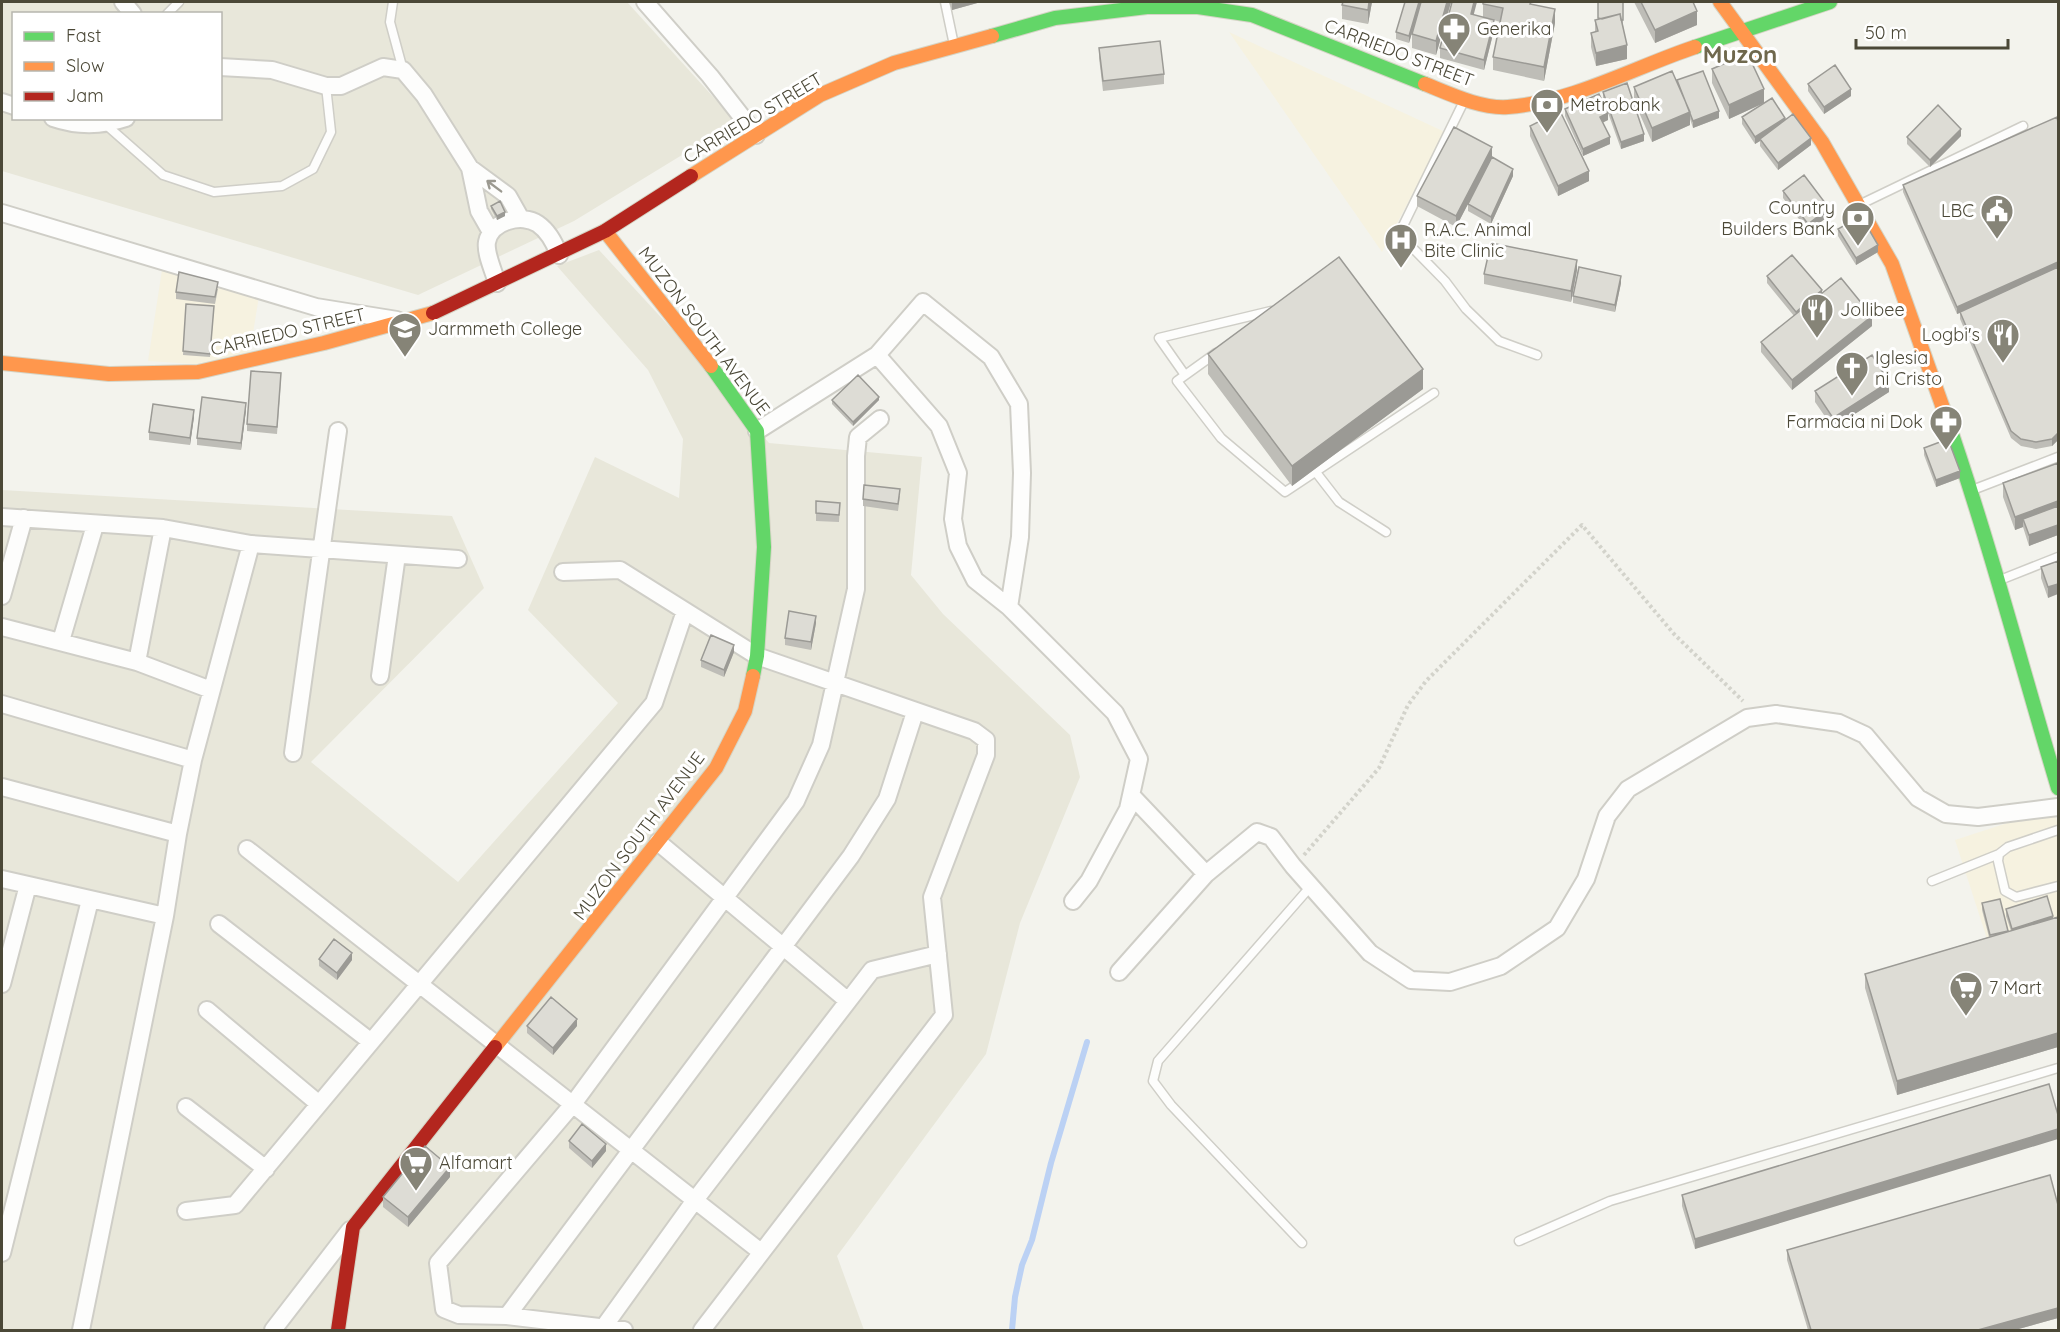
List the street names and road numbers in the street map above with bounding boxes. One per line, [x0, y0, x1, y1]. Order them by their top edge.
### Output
street label: CARRIEDO STREET [1321, 13, 1477, 92]
street label: CARRIEDO STREET [679, 67, 827, 168]
street label: MUZON SOUTH AVENUE [634, 242, 775, 419]
street label: CARRIEDO STREET [208, 302, 368, 361]
street label: MUZON SOUTH AVENUE [568, 747, 709, 924]

